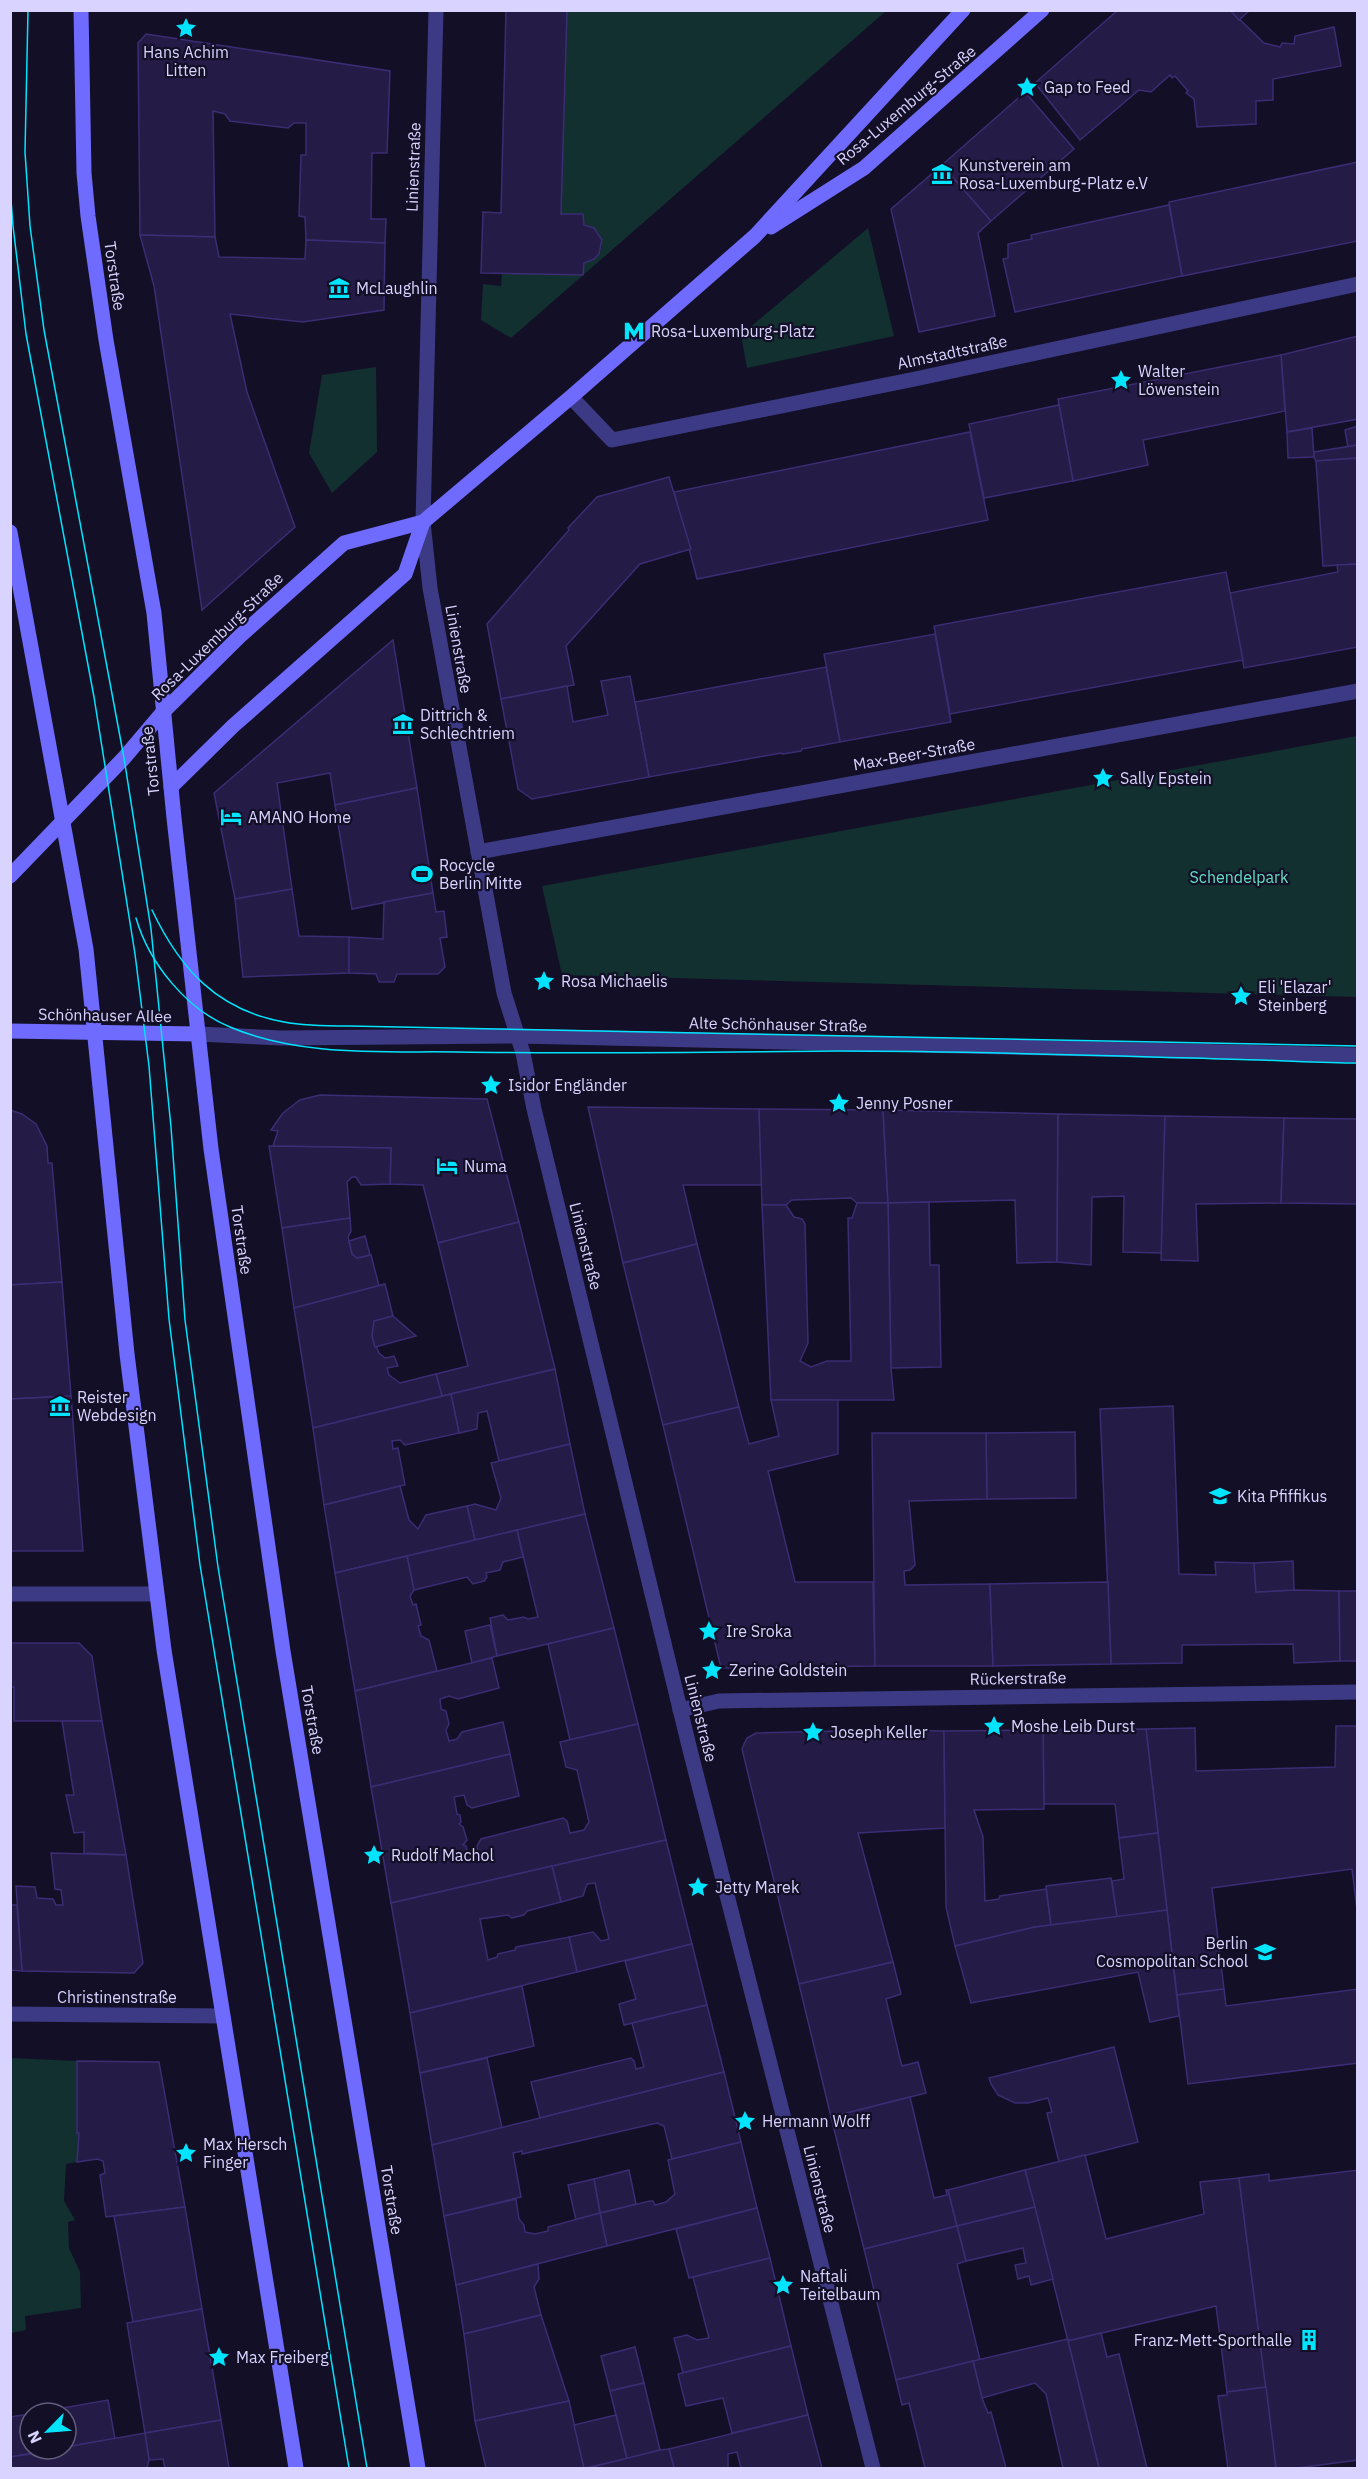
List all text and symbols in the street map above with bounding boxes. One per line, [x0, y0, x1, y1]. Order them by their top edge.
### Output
place icon: Hans Achim Litten [174, 16, 198, 40]
street label: Rosa-Luxemburg-Straße [832, 41, 980, 169]
place label: Hans Achim Litten [143, 42, 229, 80]
place icon: Gap to Feed [1015, 75, 1039, 99]
place label: Gap to Feed [1044, 77, 1130, 97]
street label: Linienstraße [401, 122, 425, 212]
place label: Kunstverein am Rosa-Luxemburg-Platz e.V [959, 155, 1148, 193]
museum icon: Kunstverein am Rosa-Luxemburg-Platz e.V [930, 162, 954, 186]
street label: Torstraße [100, 240, 130, 312]
museum icon: McLaughlin [327, 276, 351, 300]
place label: McLaughlin [356, 278, 438, 298]
metro station icon: Rosa-Luxemburg-Platz [622, 319, 646, 343]
place label: Rosa-Luxemburg-Platz [651, 321, 815, 341]
street label: Almstadtstraße [895, 331, 1009, 373]
place label: Walter Löwenstein [1138, 361, 1220, 399]
place icon: Walter Löwenstein [1109, 368, 1133, 392]
street label: Rosa-Luxemburg-Straße [147, 568, 287, 704]
street label: Linienstraße [441, 603, 477, 695]
place label: Dittrich & Schlechtriem [420, 705, 515, 743]
museum icon: Dittrich & Schlechtriem [391, 712, 415, 736]
street label: Torstraße [136, 725, 164, 797]
street label: Max-Beer-Straße [851, 733, 977, 775]
place icon: Sally Epstein [1091, 766, 1115, 790]
place label: Sally Epstein [1120, 768, 1212, 788]
hotel icon: AMANO Home [219, 805, 243, 829]
place label: AMANO Home [248, 807, 351, 827]
place label: Rocycle Berlin Mitte [439, 855, 522, 893]
sports icon: Rocycle Berlin Mitte [410, 862, 434, 886]
park label: Schendelpark [1190, 867, 1289, 887]
place icon: Rosa Michaelis [532, 969, 556, 993]
place label: Rosa Michaelis [561, 971, 668, 991]
place label: Eli 'Elazar' Steinberg [1258, 977, 1332, 1015]
place icon: Eli 'Elazar' Steinberg [1229, 984, 1253, 1008]
street label: Schönhauser Allee [38, 1004, 172, 1026]
street label: Alte Schönhauser Straße [689, 1012, 868, 1036]
place icon: Isidor Engländer [479, 1073, 503, 1097]
place label: Isidor Engländer [508, 1075, 627, 1095]
place icon: Jenny Posner [827, 1091, 851, 1115]
place label: Jenny Posner [856, 1093, 953, 1113]
hotel icon: Numa [435, 1154, 459, 1178]
place label: Numa [464, 1156, 507, 1176]
street label: Linienstraße [565, 1200, 607, 1292]
street label: Torstraße [227, 1204, 257, 1276]
place label: Reister Webdesign [77, 1387, 156, 1425]
museum icon: Reister Webdesign [48, 1394, 72, 1418]
school or university icon: Kita Pfiffikus [1208, 1484, 1232, 1508]
place label: Kita Pfiffikus [1237, 1486, 1327, 1506]
place icon: Ire Sroka [697, 1619, 721, 1643]
place label: Ire Sroka [726, 1621, 792, 1641]
place icon: Zerine Goldstein [700, 1658, 724, 1682]
place label: Zerine Goldstein [729, 1660, 847, 1680]
street label: Rückerstraße [969, 1667, 1067, 1689]
street label: Linienstraße [680, 1672, 722, 1764]
street label: Torstraße [297, 1684, 329, 1756]
place icon: Moshe Leib Durst [982, 1714, 1006, 1738]
place label: Moshe Leib Durst [1011, 1716, 1135, 1736]
place icon: Joseph Keller [801, 1720, 825, 1744]
place label: Joseph Keller [830, 1722, 928, 1742]
place icon: Rudolf Machol [362, 1843, 386, 1867]
place label: Rudolf Machol [391, 1845, 494, 1865]
place icon: Jetty Marek [686, 1875, 710, 1899]
place label: Jetty Marek [715, 1877, 800, 1897]
place label: Berlin Cosmopolitan School [1096, 1933, 1248, 1971]
school or university icon: Berlin Cosmopolitan School [1253, 1940, 1277, 1964]
street label: Christinenstraße [57, 1987, 177, 2007]
place icon: Hermann Wolff [733, 2109, 757, 2133]
place label: Hermann Wolff [762, 2111, 870, 2131]
place label: Max Hersch Finger [203, 2134, 287, 2172]
place icon: Max Hersch Finger [174, 2141, 198, 2165]
street label: Linienstraße [799, 2143, 841, 2235]
street label: Torstraße [377, 2164, 407, 2236]
place label: Naftali Teitelbaum [800, 2266, 880, 2304]
place icon: Naftali Teitelbaum [771, 2273, 795, 2297]
building icon: Franz-Mett-Sporthalle [1297, 2328, 1321, 2352]
place label: Franz-Mett-Sporthalle [1134, 2330, 1292, 2350]
place icon: Max Freiberg [207, 2345, 231, 2369]
place label: Max Freiberg [236, 2347, 329, 2367]
north arrow [18, 2401, 78, 2461]
text: N [23, 2428, 46, 2447]

